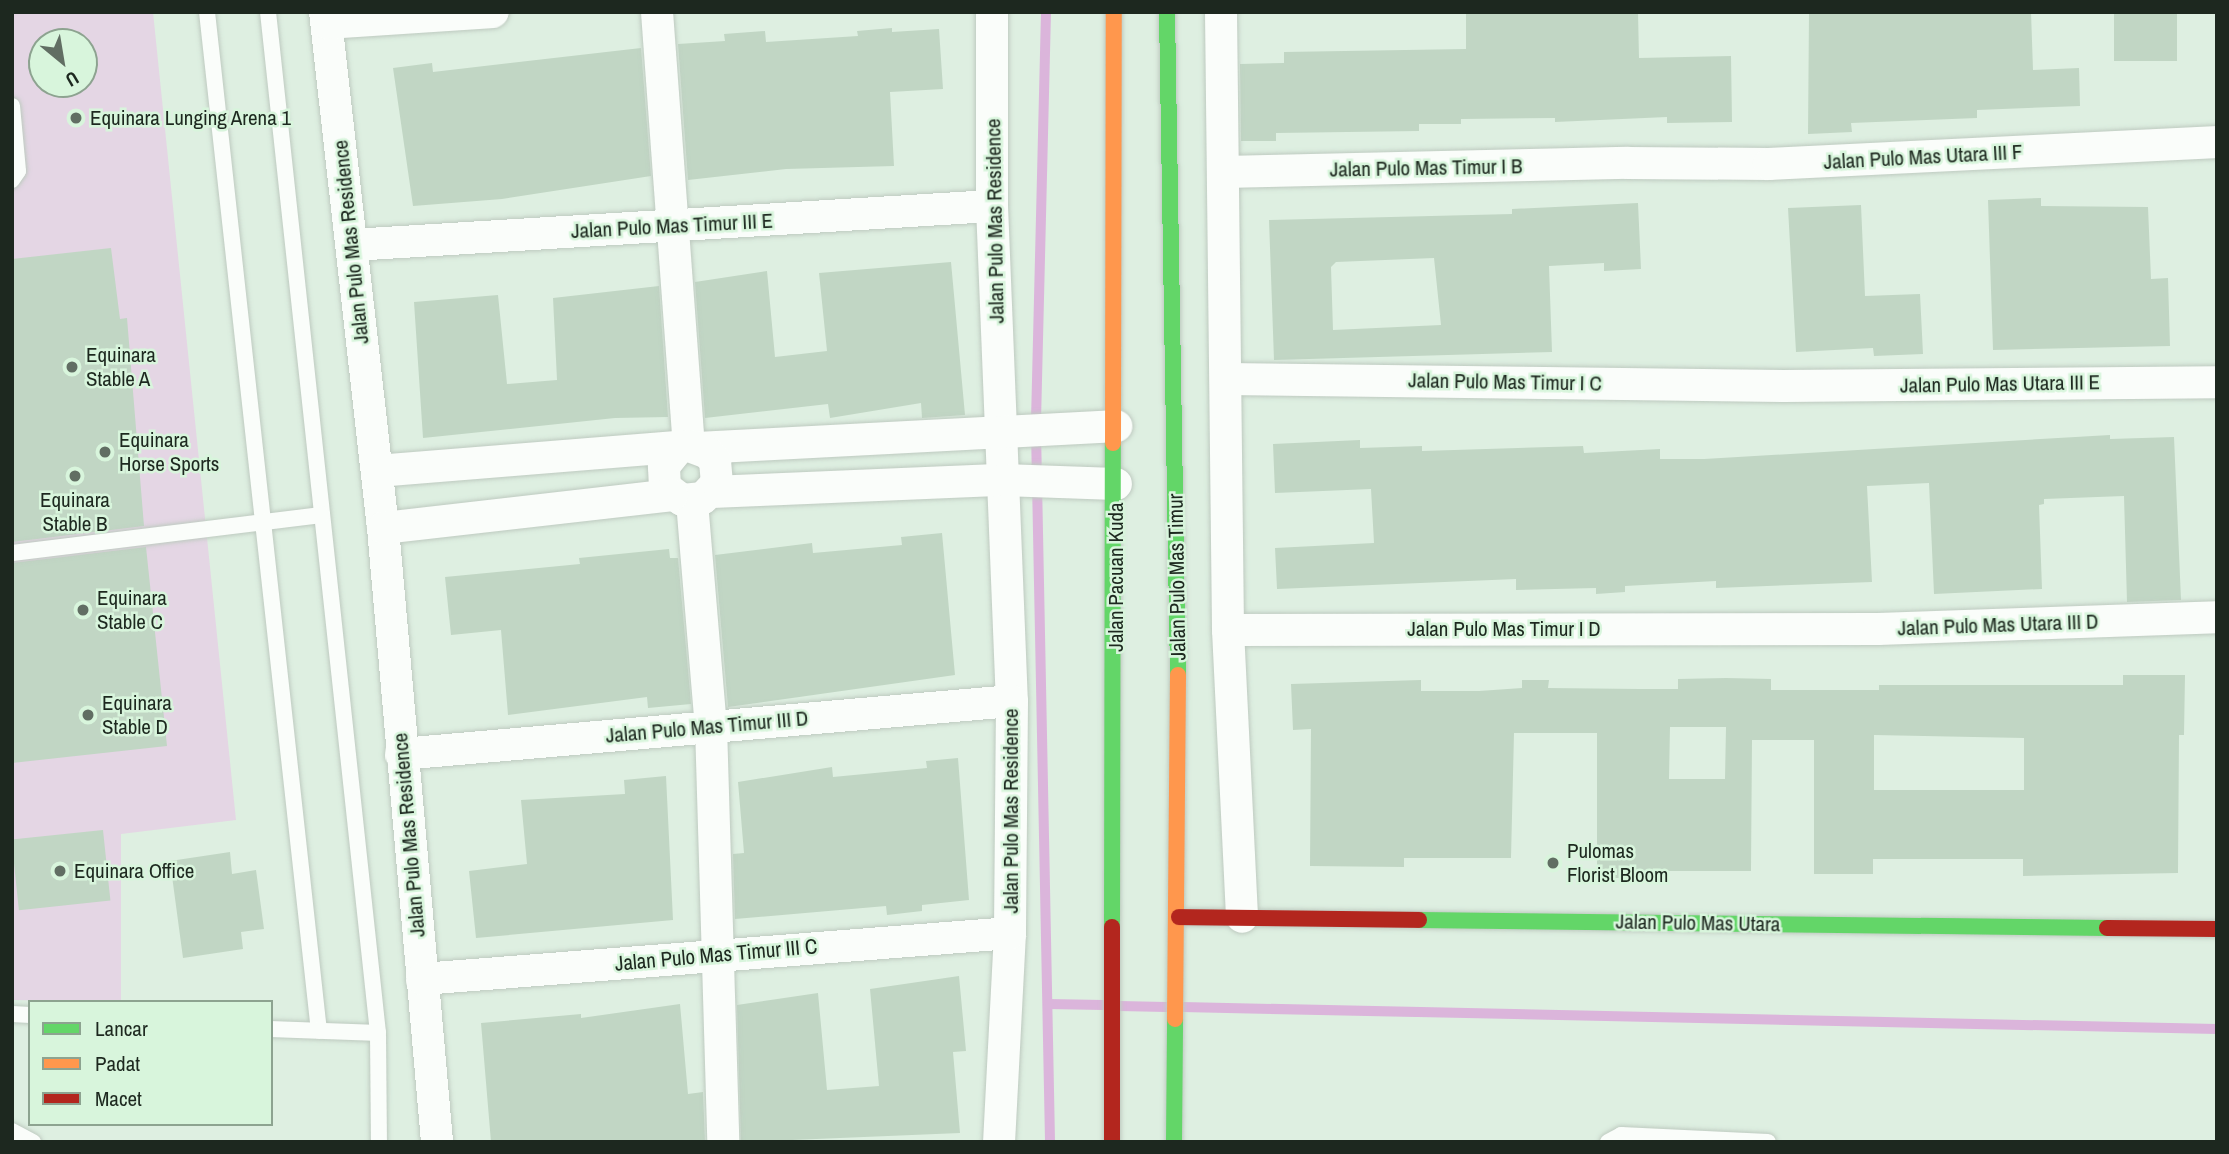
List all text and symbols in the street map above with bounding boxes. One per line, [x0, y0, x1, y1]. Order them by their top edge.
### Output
north arrow [28, 28, 98, 98]
text: U [61, 65, 84, 94]
place label: Equinara Lunging Arena 1 [90, 105, 292, 131]
marker: Equinara Lunging Arena 1 [68, 110, 84, 126]
street label: Jalan Pulo Mas Residence [981, 118, 1009, 324]
street label: Jalan Pulo Mas Residence [328, 139, 374, 345]
street label: Jalan Pulo Mas Utara III F [1823, 139, 2023, 175]
street label: Jalan Pulo Mas Timur I B [1329, 154, 1523, 182]
street label: Jalan Pulo Mas Timur III E [570, 208, 774, 244]
place label: Equinara Stable A [86, 342, 156, 392]
marker: Equinara Stable A [64, 359, 80, 375]
street label: Jalan Pulo Mas Timur I C [1408, 368, 1602, 396]
street label: Jalan Pulo Mas Utara III E [1900, 370, 2100, 398]
place label: Equinara Horse Sports [119, 427, 219, 477]
marker: Equinara Horse Sports [97, 444, 113, 460]
marker: Equinara Stable B [67, 468, 83, 484]
place label: Equinara Stable B [40, 487, 110, 537]
street label: Jalan Pulo Mas Timur [1163, 493, 1191, 661]
street label: Jalan Pacuan Kuda [1103, 502, 1129, 652]
place label: Equinara Stable C [97, 585, 167, 635]
marker: Equinara Stable C [75, 602, 91, 618]
street label: Jalan Pulo Mas Utara III D [1897, 609, 2099, 641]
street label: Jalan Pulo Mas Timur I D [1407, 616, 1601, 642]
place label: Equinara Stable D [102, 690, 172, 740]
street label: Jalan Pulo Mas Timur III D [605, 706, 809, 748]
marker: Equinara Stable D [80, 707, 96, 723]
street label: Jalan Pulo Mas Residence [998, 709, 1024, 913]
street label: Jalan Pulo Mas Residence [388, 732, 430, 938]
place label: Pulomas Florist Bloom [1567, 838, 1668, 888]
marker: Pulomas Florist Bloom [1545, 855, 1561, 871]
place label: Equinara Office [74, 858, 194, 884]
marker: Equinara Office [52, 863, 68, 879]
street label: Jalan Pulo Mas Utara [1615, 909, 1781, 937]
street label: Jalan Pulo Mas Timur III C [614, 934, 818, 976]
legend [28, 1000, 273, 1126]
text: Lancar [95, 1014, 148, 1043]
text: Padat [95, 1049, 140, 1078]
text: Macet [95, 1084, 142, 1113]

